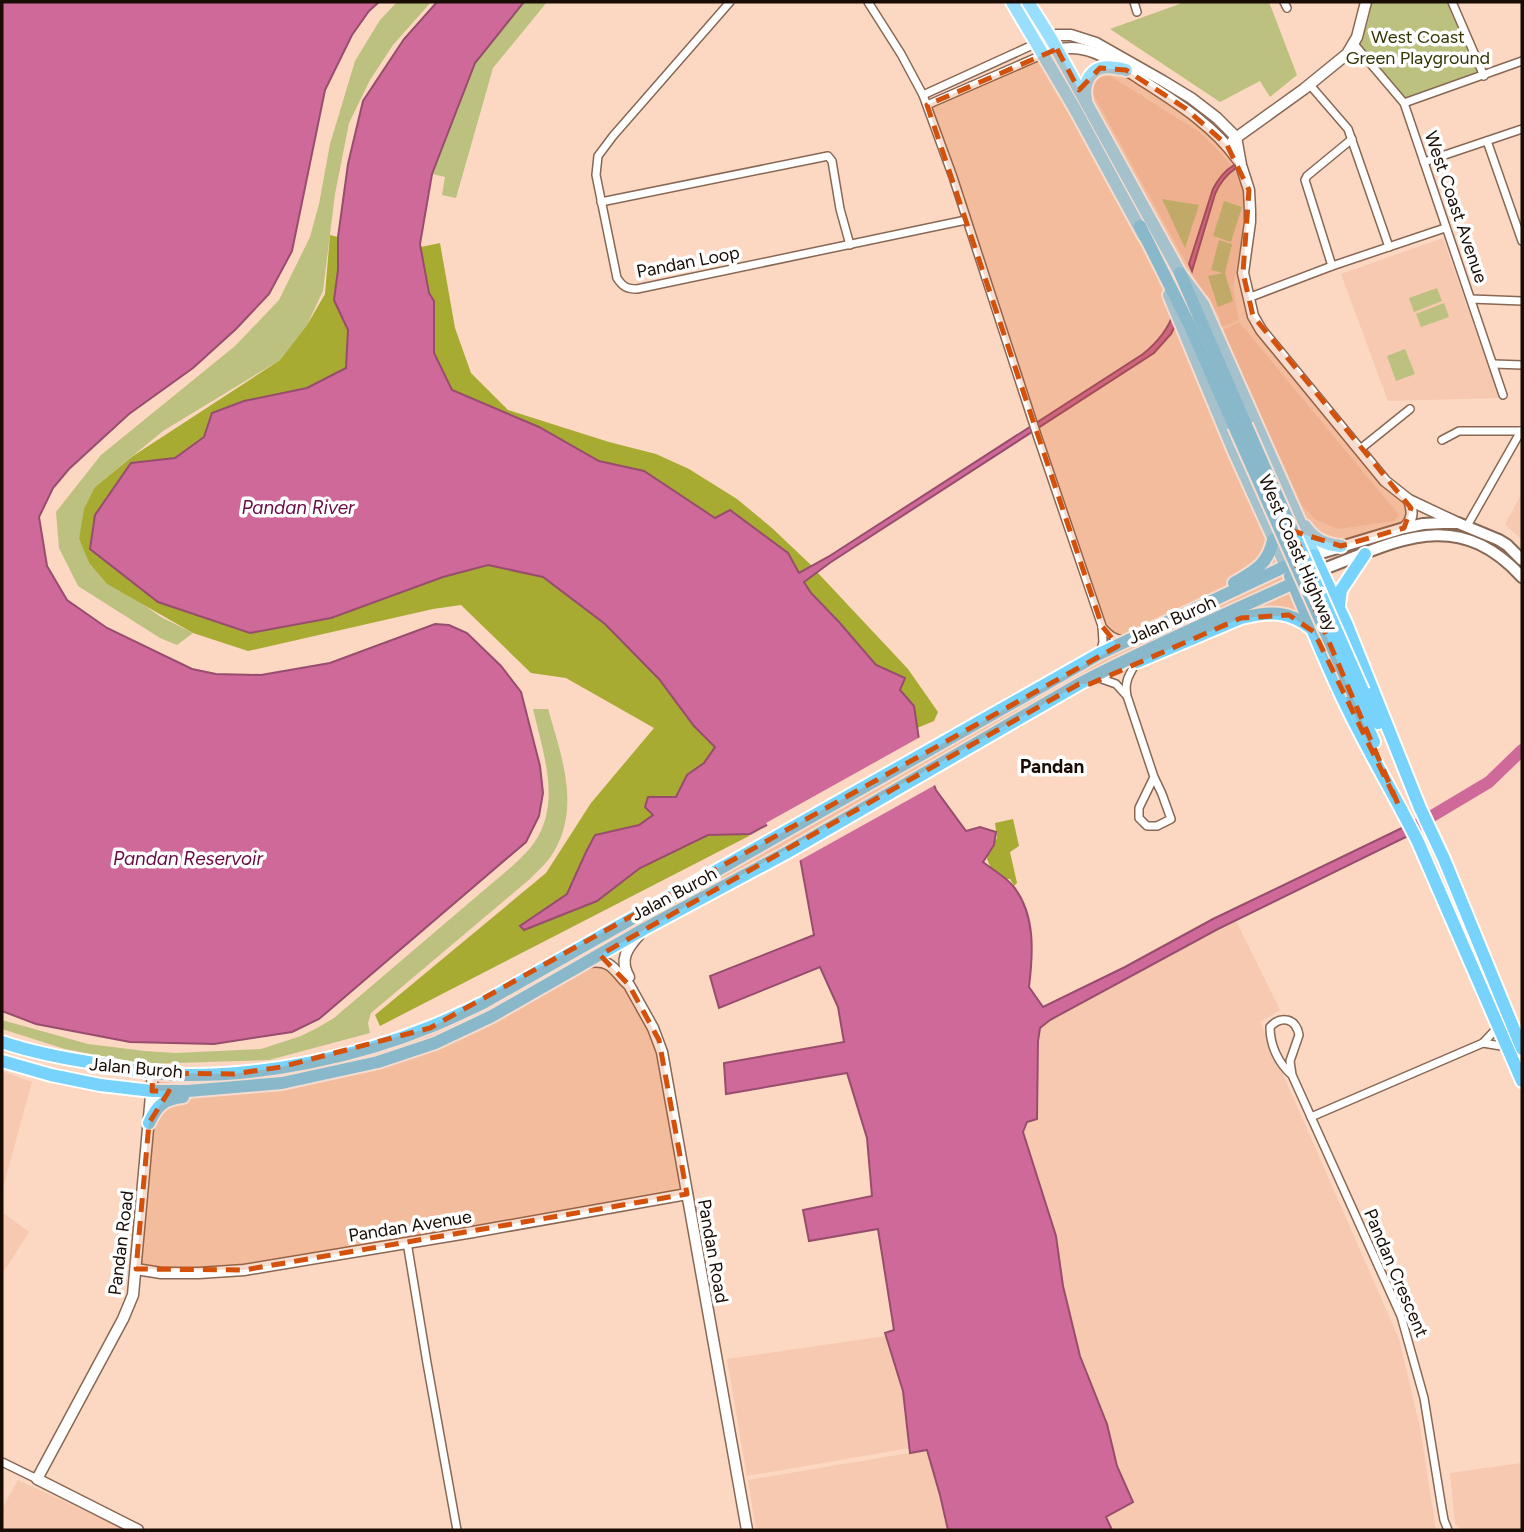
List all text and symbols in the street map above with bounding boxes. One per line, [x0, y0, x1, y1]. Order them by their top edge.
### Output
park label: West Coast Green Playground [1346, 26, 1490, 69]
street label: West Coast Avenue [1420, 128, 1492, 286]
street label: Pandan Loop [635, 241, 741, 283]
street label: West Coast Highway [1254, 471, 1343, 635]
water label: Pandan River [241, 496, 355, 519]
street label: Jalan Buroh [1125, 591, 1219, 649]
district label: Pandan [1020, 755, 1084, 778]
water label: Pandan Reservoir [113, 847, 263, 870]
street label: Jalan Buroh [627, 862, 721, 926]
street label: Jalan Buroh [88, 1053, 184, 1083]
street label: Pandan Road [104, 1189, 138, 1297]
street label: Pandan Road [693, 1197, 733, 1305]
street label: Pandan Avenue [347, 1205, 473, 1247]
street label: Pandan Crescent [1359, 1205, 1433, 1341]

